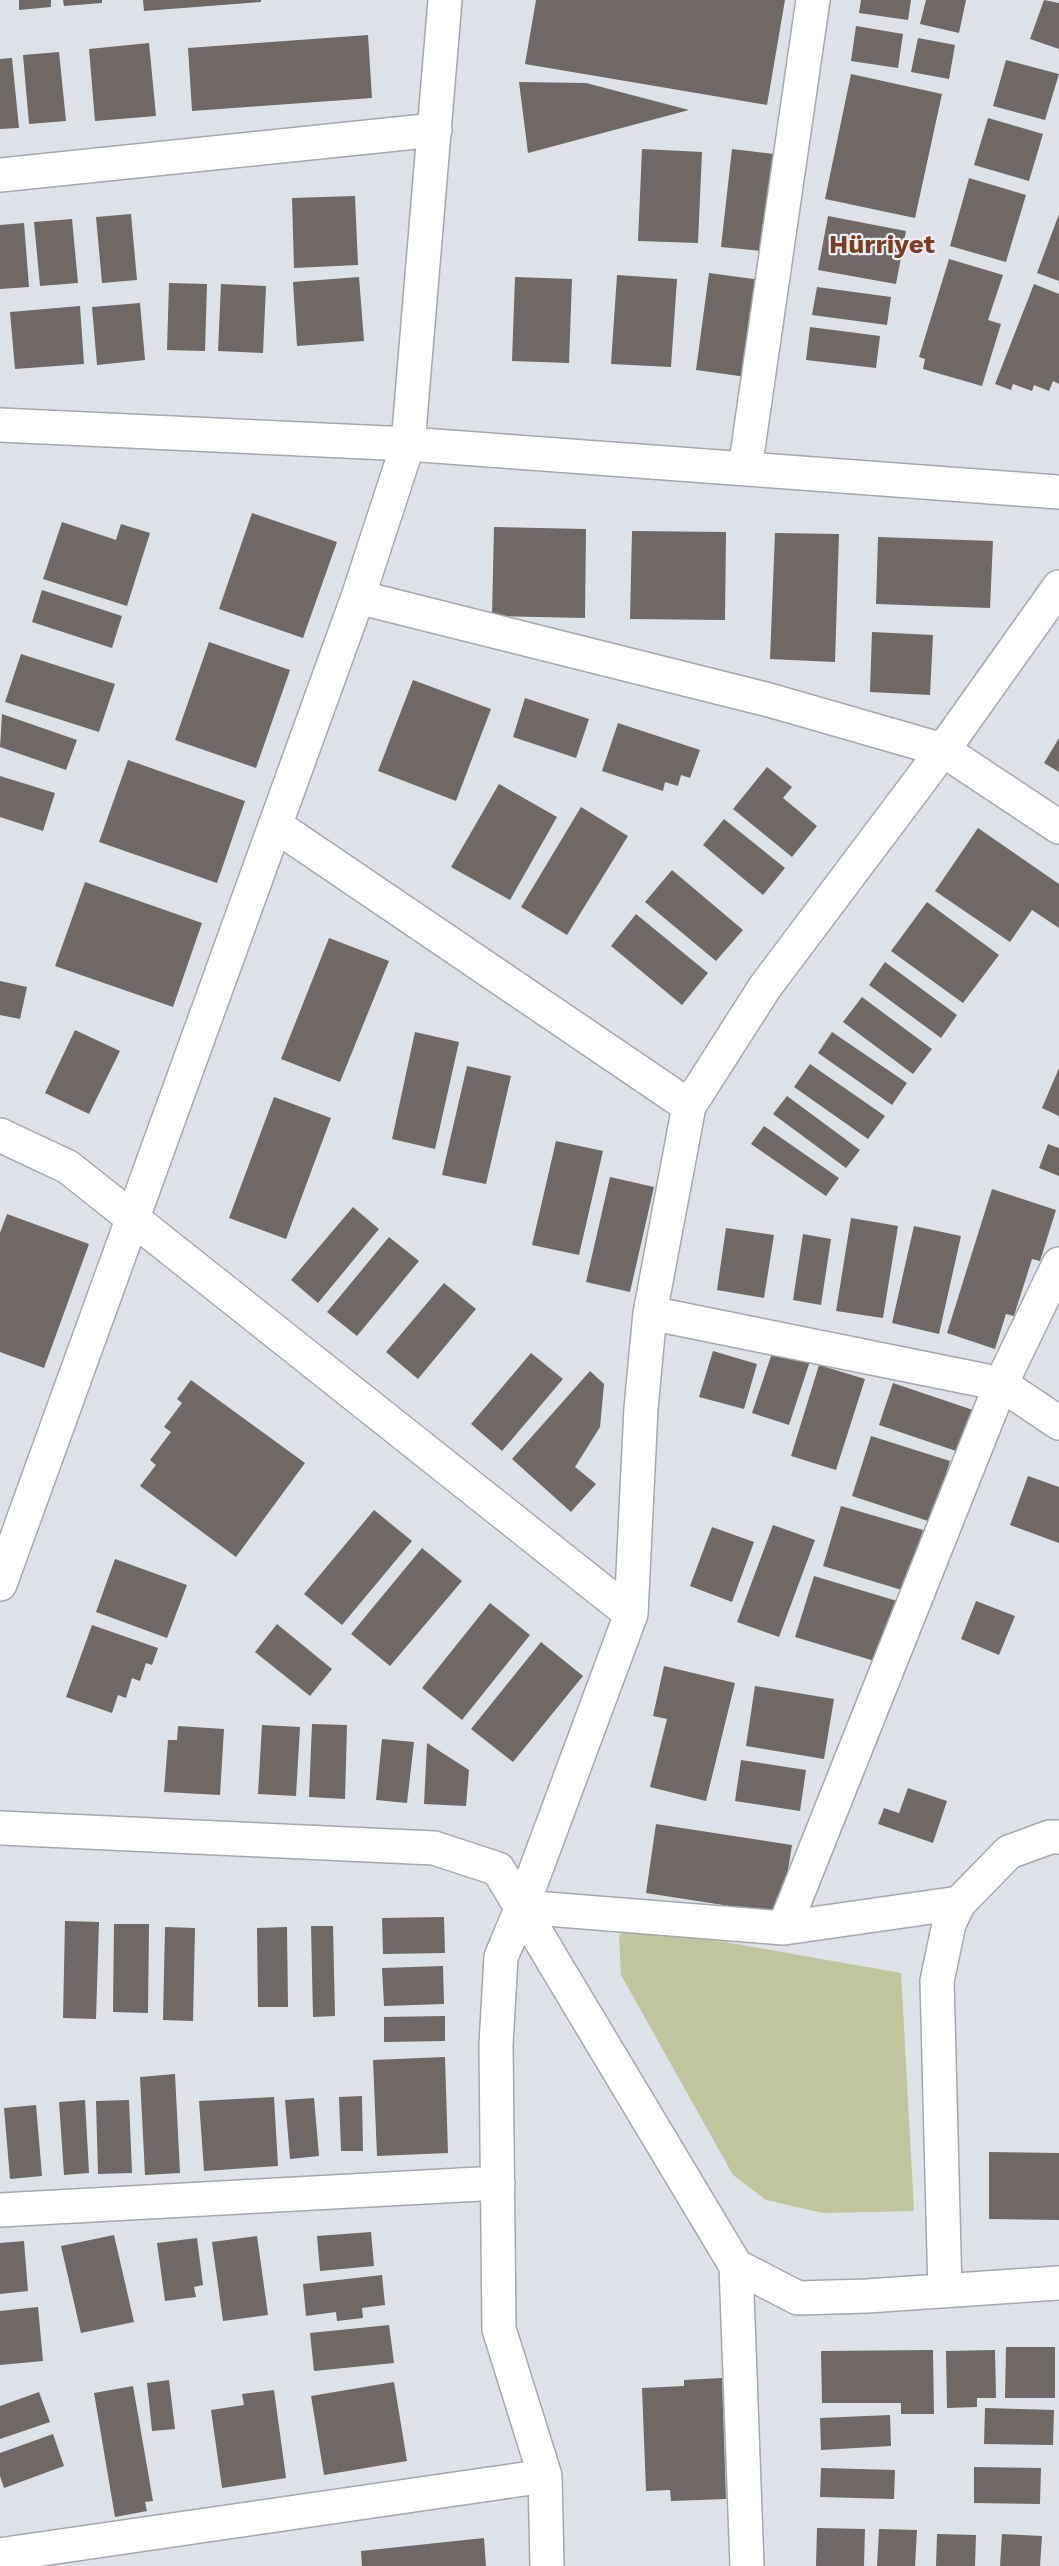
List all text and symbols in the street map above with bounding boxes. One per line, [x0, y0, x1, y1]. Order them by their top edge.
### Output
district label: Hürriyet [829, 229, 935, 261]

